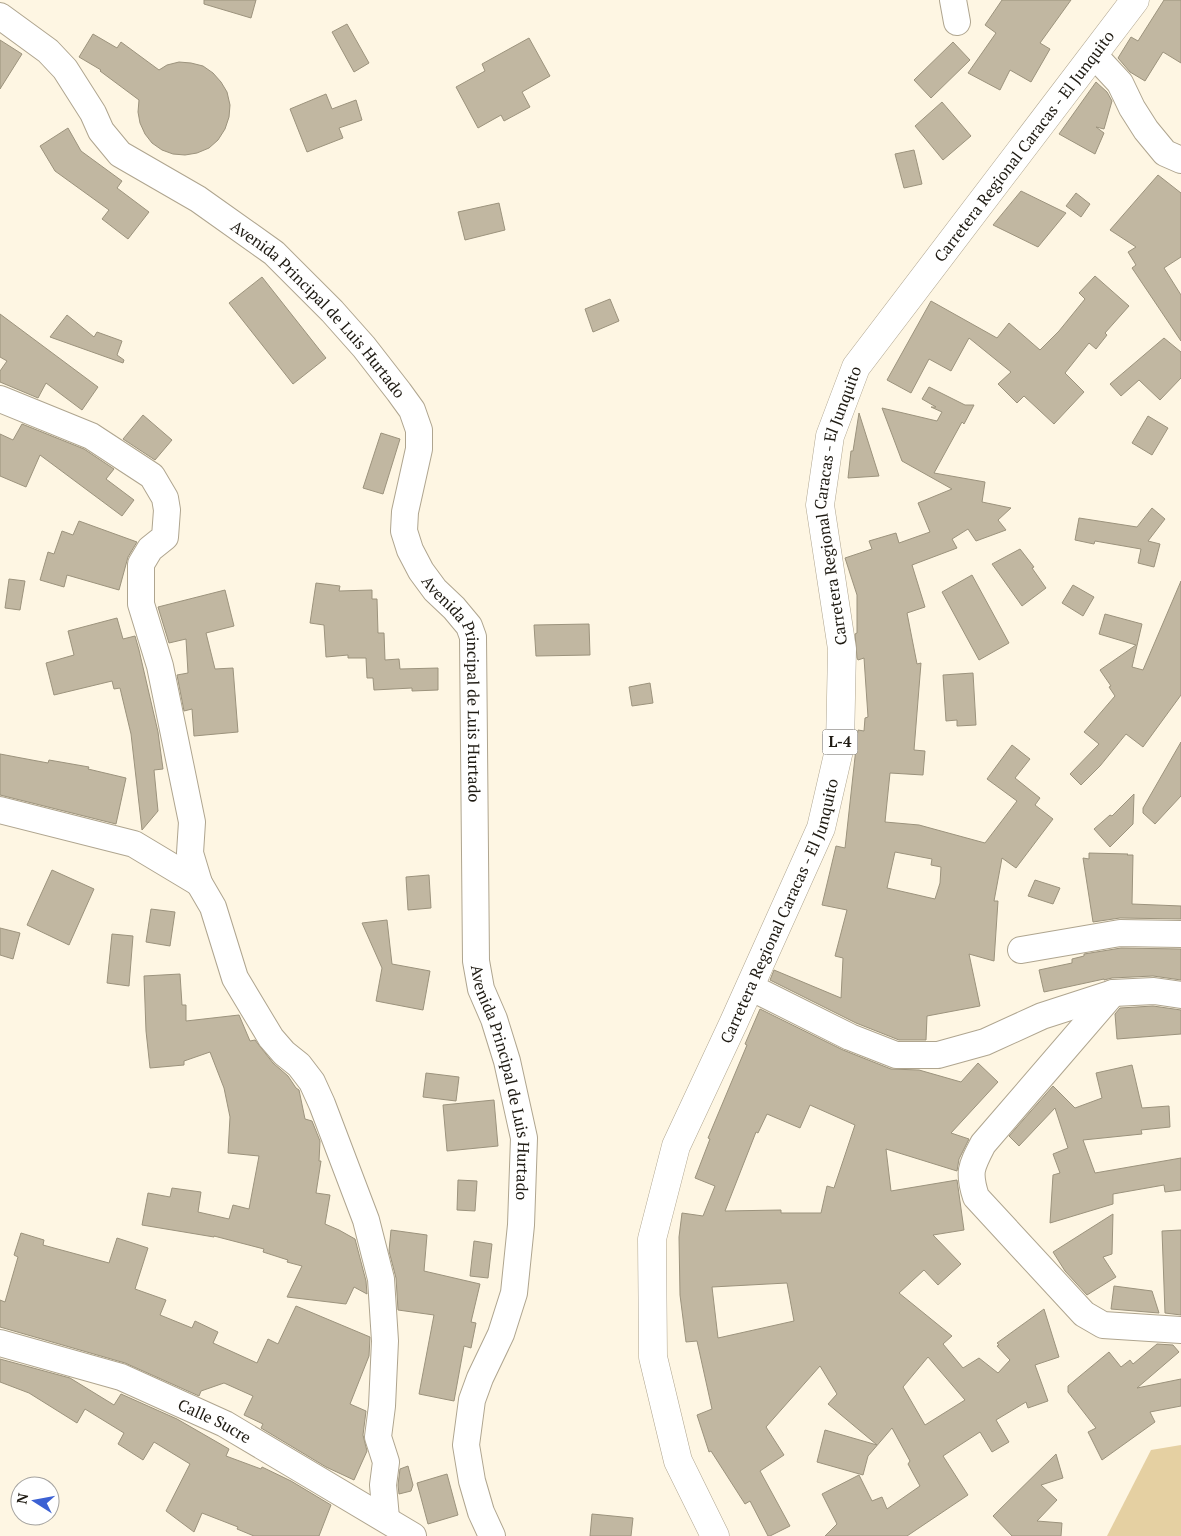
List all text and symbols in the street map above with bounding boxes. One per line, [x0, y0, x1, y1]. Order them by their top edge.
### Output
street label: Carretera Regional Caracas - El Junquito [929, 26, 1119, 266]
street label: Avenida Principal de Luis Hurtado [227, 215, 411, 402]
street label: Carretera Regional Caracas - El Junquito [808, 363, 866, 647]
street label: Avenida Principal de Luis Hurtado [417, 571, 486, 803]
road number: L-4 [822, 730, 858, 754]
street label: Carretera Regional Caracas - El Junquito [715, 776, 843, 1047]
street label: Avenida Principal de Luis Hurtado [466, 963, 535, 1201]
street label: Calle Sucre [174, 1393, 255, 1448]
north arrow [10, 1476, 60, 1526]
text: N [11, 1491, 32, 1505]

